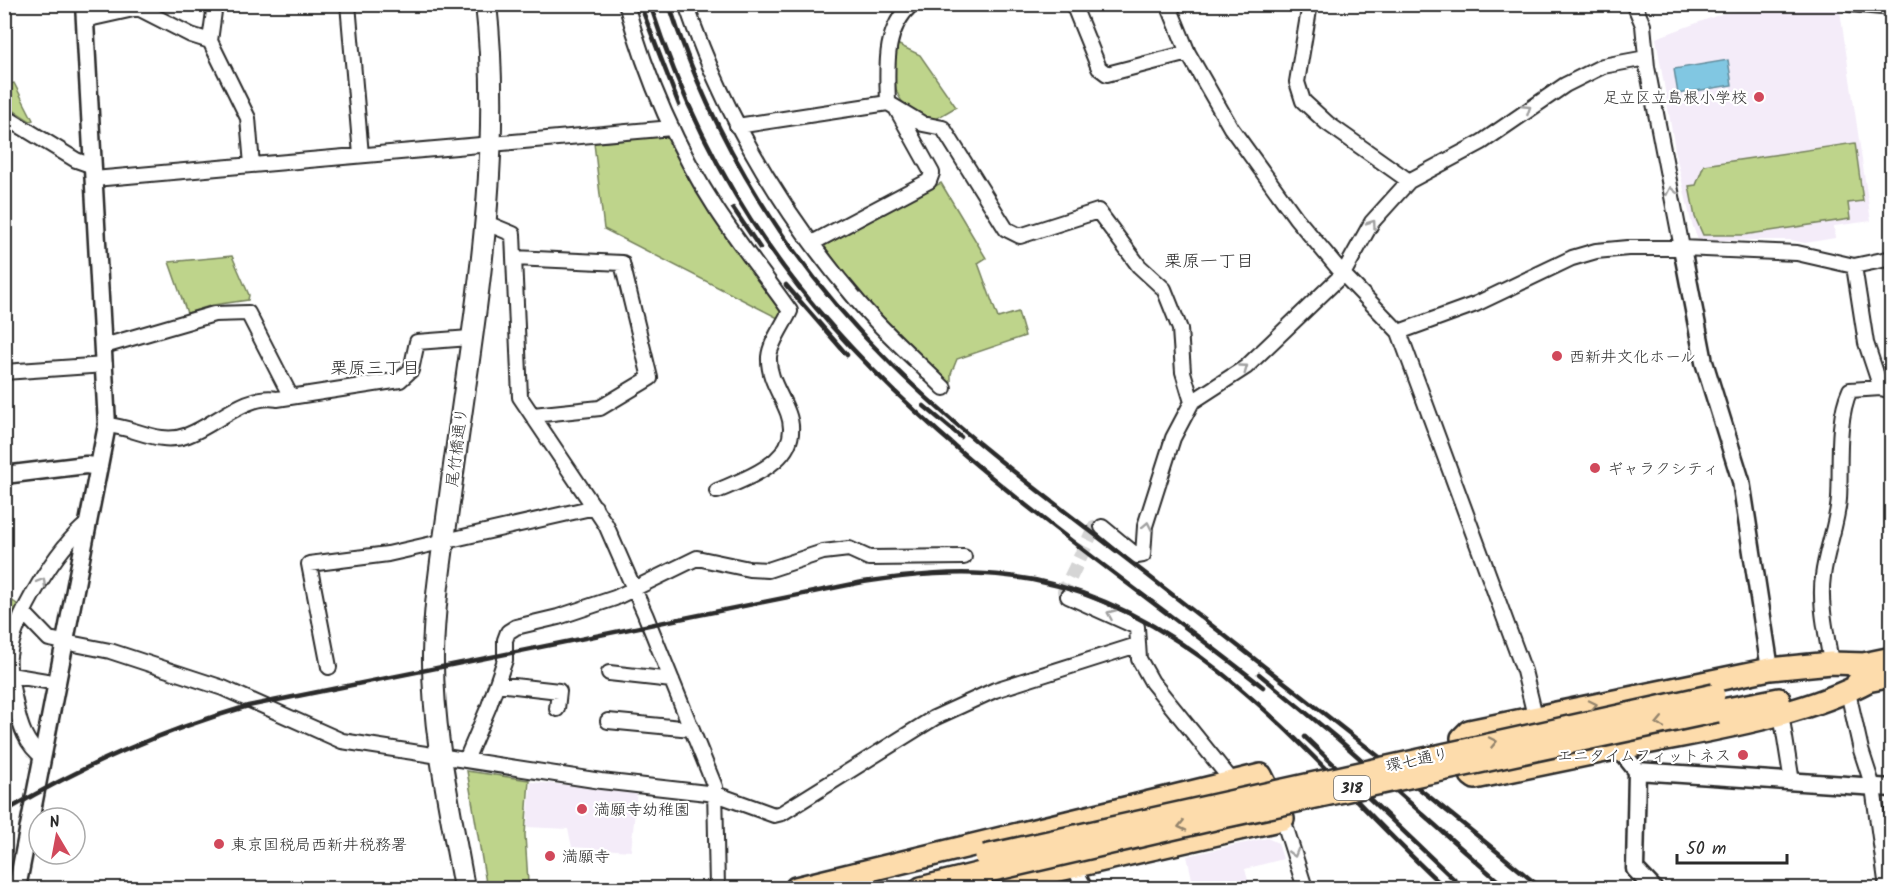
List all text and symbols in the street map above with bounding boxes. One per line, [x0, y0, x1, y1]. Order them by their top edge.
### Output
place label: 足立区立島根小学校 [1603, 86, 1747, 111]
marker: 足立区立島根小学校 [1752, 90, 1766, 104]
one-way arrow [1520, 105, 1531, 116]
one-way arrow [1665, 186, 1678, 196]
one-way arrow [1365, 220, 1376, 231]
district label: 栗原一丁目 [1164, 248, 1254, 277]
place label: 西新井文化ホール [1569, 345, 1696, 370]
marker: 西新井文化ホール [1550, 349, 1564, 363]
district label: 栗原三丁目 [330, 355, 420, 384]
one-way arrow [1237, 364, 1248, 375]
street label: 尾竹橋通り [440, 406, 475, 488]
place label: ギャラクシティ [1607, 457, 1719, 482]
marker: ギャラクシティ [1588, 461, 1602, 475]
one-way arrow [1140, 522, 1153, 532]
one-way arrow [34, 578, 46, 588]
one-way arrow [1107, 610, 1118, 622]
one-way arrow [1588, 700, 1598, 713]
one-way arrow [1655, 716, 1665, 729]
one-way arrow [1488, 737, 1498, 750]
street label: 環七通り [1383, 742, 1451, 779]
place label: エニタイムフィットネス [1557, 744, 1731, 769]
marker: エニタイムフィットネス [1736, 748, 1750, 762]
road number: 318 [1334, 776, 1370, 800]
place label: 満願寺幼稚園 [594, 798, 690, 823]
marker: 満願寺幼稚園 [575, 802, 589, 816]
north arrow [27, 806, 87, 866]
text: N [48, 810, 62, 836]
one-way arrow [1177, 819, 1187, 832]
scale bar [1677, 827, 1786, 865]
place label: 東京国税局西新井税務署 [231, 833, 407, 858]
text: 50 m [1686, 835, 1726, 864]
marker: 東京国税局西新井税務署 [212, 837, 226, 851]
place label: 満願寺 [562, 845, 610, 870]
one-way arrow [1287, 848, 1300, 858]
marker: 満願寺 [543, 849, 557, 863]

